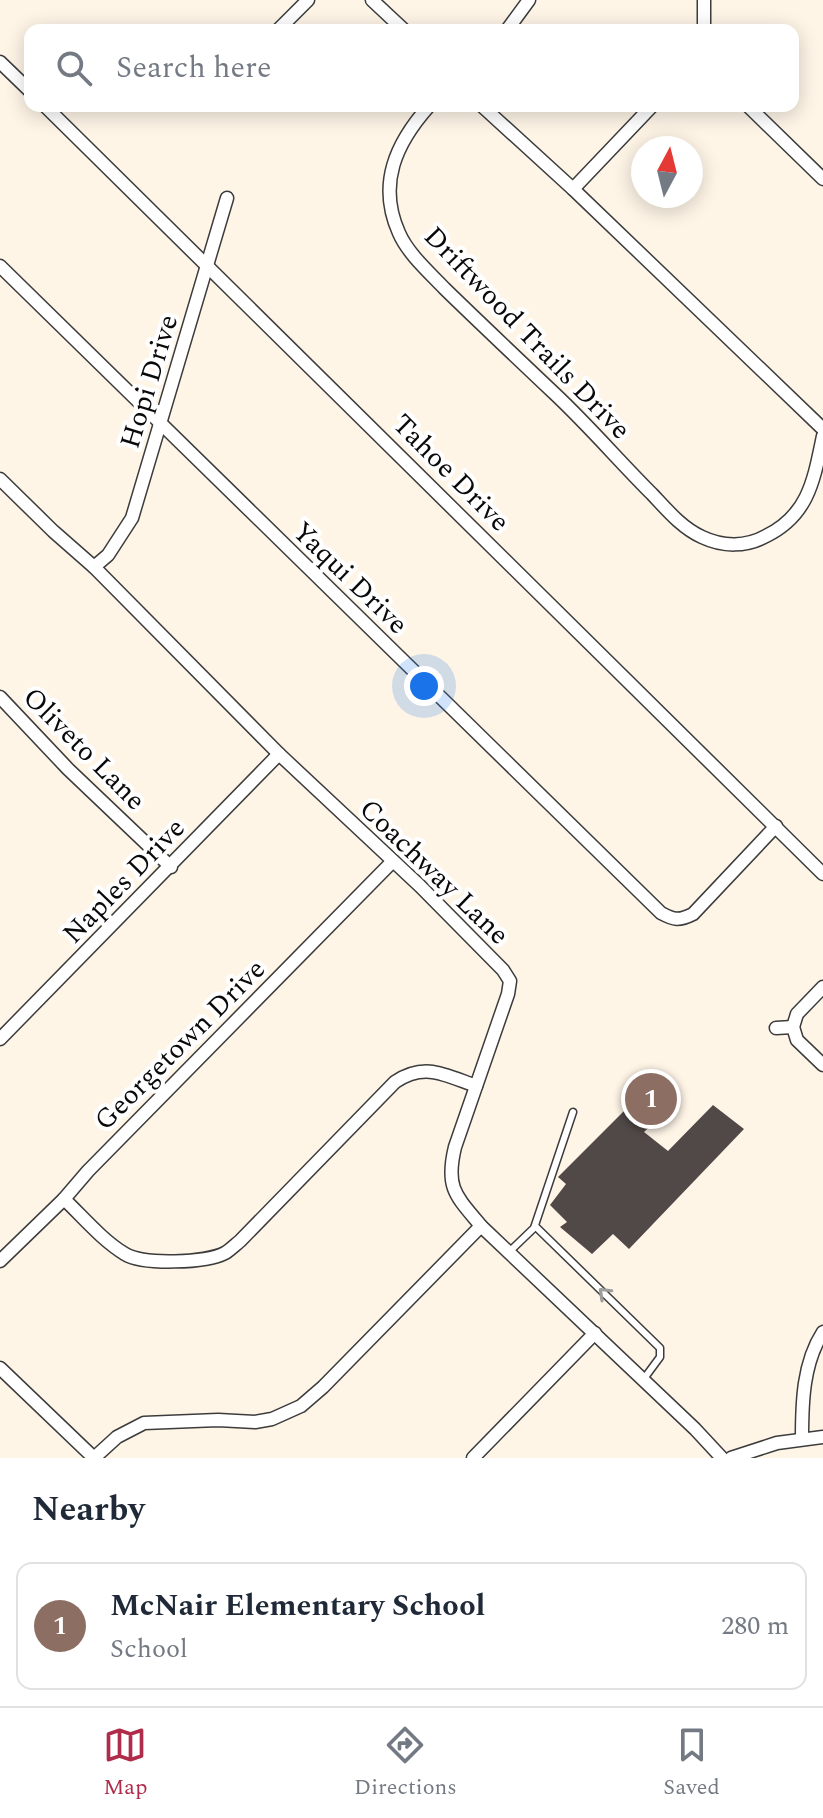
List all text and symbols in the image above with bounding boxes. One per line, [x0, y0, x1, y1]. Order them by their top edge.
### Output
search box [24, 24, 799, 112]
text: Search here [116, 45, 272, 91]
icon: search [52, 46, 96, 90]
north arrow [631, 136, 703, 208]
street label: Driftwood Trails Drive [413, 216, 641, 450]
street label: Hopi Drive [109, 309, 190, 454]
street label: Tahoe Drive [382, 404, 520, 542]
street label: Yaqui Drive [282, 511, 418, 645]
your location [404, 666, 444, 706]
street label: Oliveto Lane [12, 677, 156, 821]
street label: Coachway Lane [349, 789, 519, 955]
street label: Naples Drive [53, 808, 196, 954]
street label: Georgetown Drive [84, 949, 276, 1141]
pin: 1 [625, 1069, 677, 1129]
one-way arrow [599, 1288, 613, 1302]
text: Nearby [32, 1484, 145, 1536]
text: McNair Elementary School [110, 1583, 485, 1629]
text: 1 [53, 1606, 67, 1646]
text: 280 m [721, 1606, 789, 1646]
text: School [110, 1629, 188, 1669]
tab: Map [103, 1723, 148, 1804]
tab: Directions [354, 1723, 457, 1804]
tab: Saved [663, 1723, 720, 1804]

